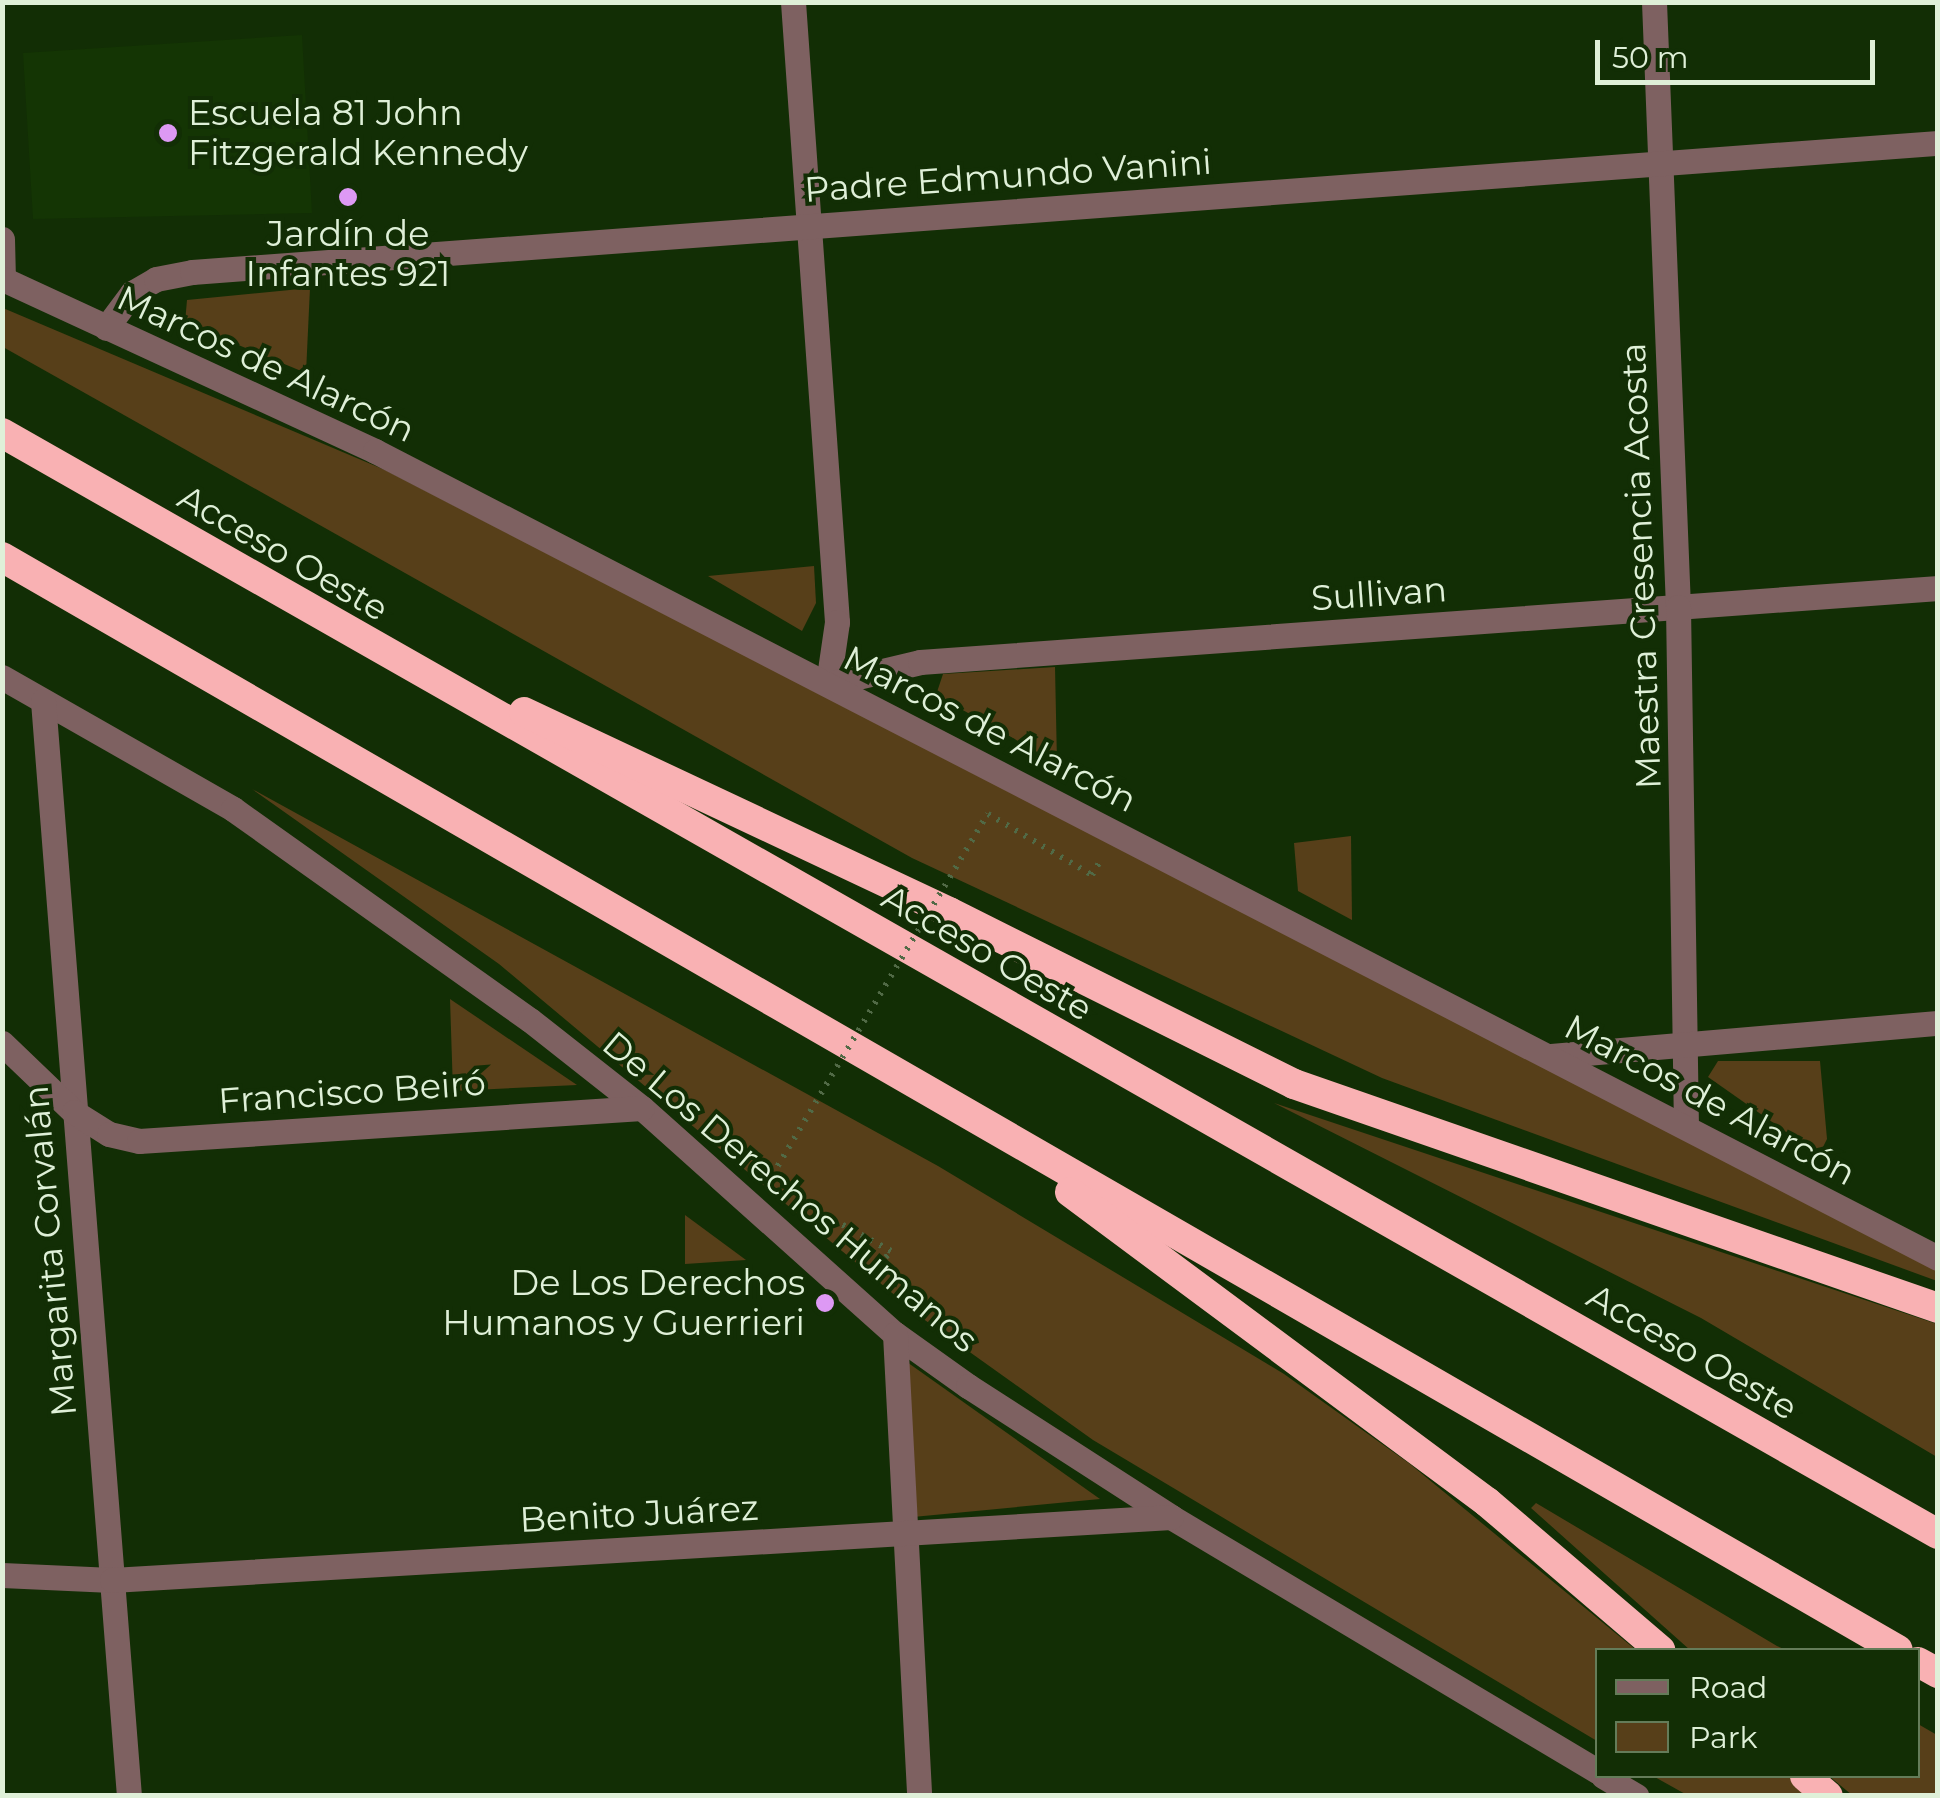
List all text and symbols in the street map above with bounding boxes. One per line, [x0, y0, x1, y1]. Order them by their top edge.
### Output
scale bar [1600, 20, 1880, 82]
text: 50 m [1612, 39, 1689, 76]
place label: Escuela 81 John Fitzgerald Kennedy [188, 92, 528, 174]
marker: Escuela 81 John Fitzgerald Kennedy [157, 122, 179, 144]
street label: Padre Edmundo Vanini [803, 141, 1213, 211]
marker: Jardín de Infantes 921 [337, 186, 359, 208]
place label: Jardín de Infantes 921 [246, 213, 450, 295]
street label: Marcos de Alarcón [111, 277, 421, 451]
street label: Maestra Cresencia Acosta [1612, 342, 1670, 790]
street label: Acceso Oeste [171, 476, 395, 630]
street label: Sullivan [1310, 568, 1448, 620]
street label: Marcos de Alarcón [837, 637, 1143, 821]
street label: Acceso Oeste [875, 876, 1099, 1030]
street label: Marcos de Alarcón [1558, 1006, 1862, 1194]
street label: De Los Derechos Humanos [594, 1023, 986, 1361]
street label: Francisco Beiró [217, 1062, 487, 1122]
street label: Margarita Corvalán [15, 1084, 85, 1418]
place label: De Los Derechos Humanos y Guerrieri [442, 1262, 805, 1344]
street label: Acceso Oeste [1580, 1275, 1804, 1429]
marker: De Los Derechos Humanos y Guerrieri [814, 1292, 836, 1314]
street label: Benito Juárez [519, 1487, 759, 1541]
legend [1595, 1648, 1920, 1778]
text: Road [1689, 1669, 1767, 1706]
text: Park [1689, 1719, 1758, 1756]

